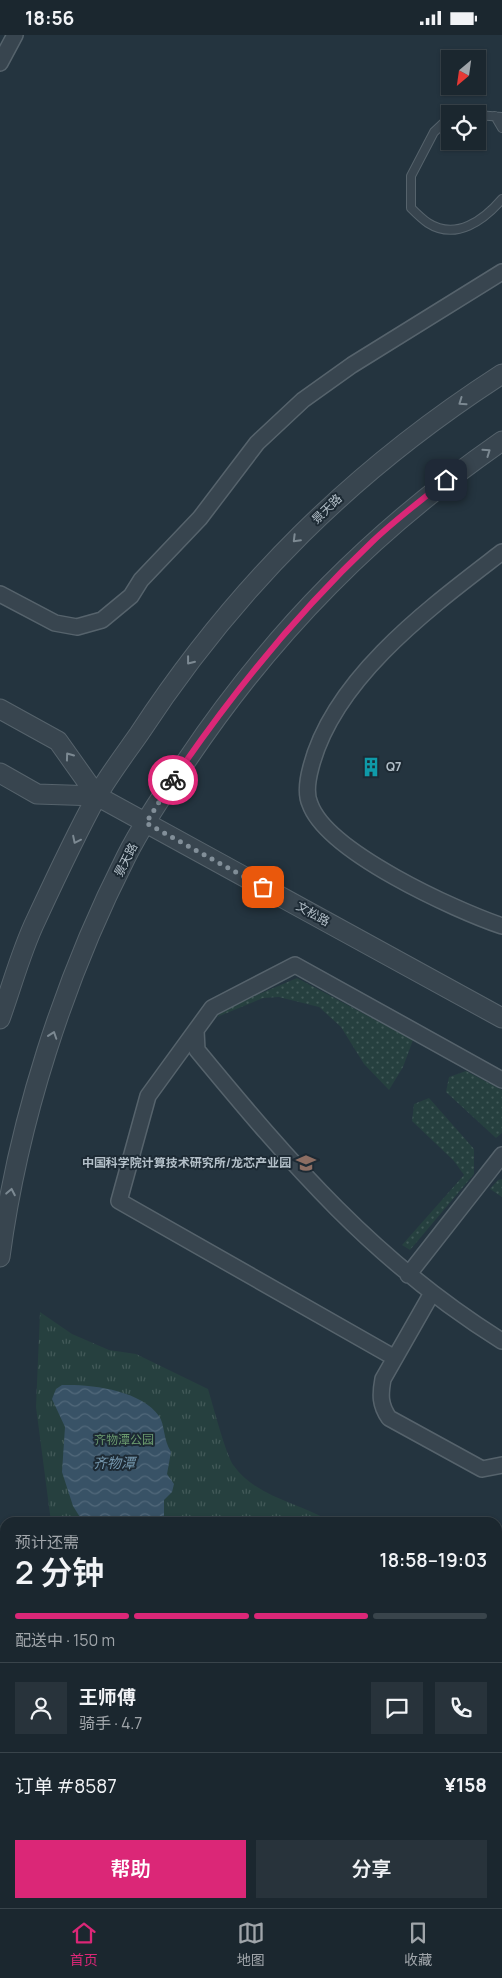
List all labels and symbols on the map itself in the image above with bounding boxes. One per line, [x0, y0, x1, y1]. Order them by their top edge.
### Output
north arrow [441, 50, 486, 95]
one-way arrow [458, 396, 467, 405]
one-way arrow [481, 449, 491, 458]
pin [425, 459, 467, 501]
street label: 景天路 [308, 490, 346, 527]
one-way arrow [293, 533, 302, 542]
one-way arrow [187, 655, 195, 664]
one-way arrow [66, 753, 75, 762]
courier [148, 755, 198, 805]
building icon: Q7 [360, 756, 382, 778]
place label: Q7 [386, 758, 401, 775]
one-way arrow [71, 835, 82, 844]
street label: 景天路 [110, 840, 141, 880]
pin [242, 866, 284, 908]
street label: 文松路 [293, 897, 333, 930]
one-way arrow [47, 1031, 57, 1040]
school or university icon: 中国科学院计算技术研究所/龙芯产业园 [295, 1152, 317, 1174]
place label: 中国科学院计算技术研究所/龙芯产业园 [82, 1154, 291, 1171]
one-way arrow [5, 1187, 16, 1196]
park label: 齐物潭公园 [94, 1431, 154, 1448]
water label: 齐物潭 [93, 1453, 138, 1472]

